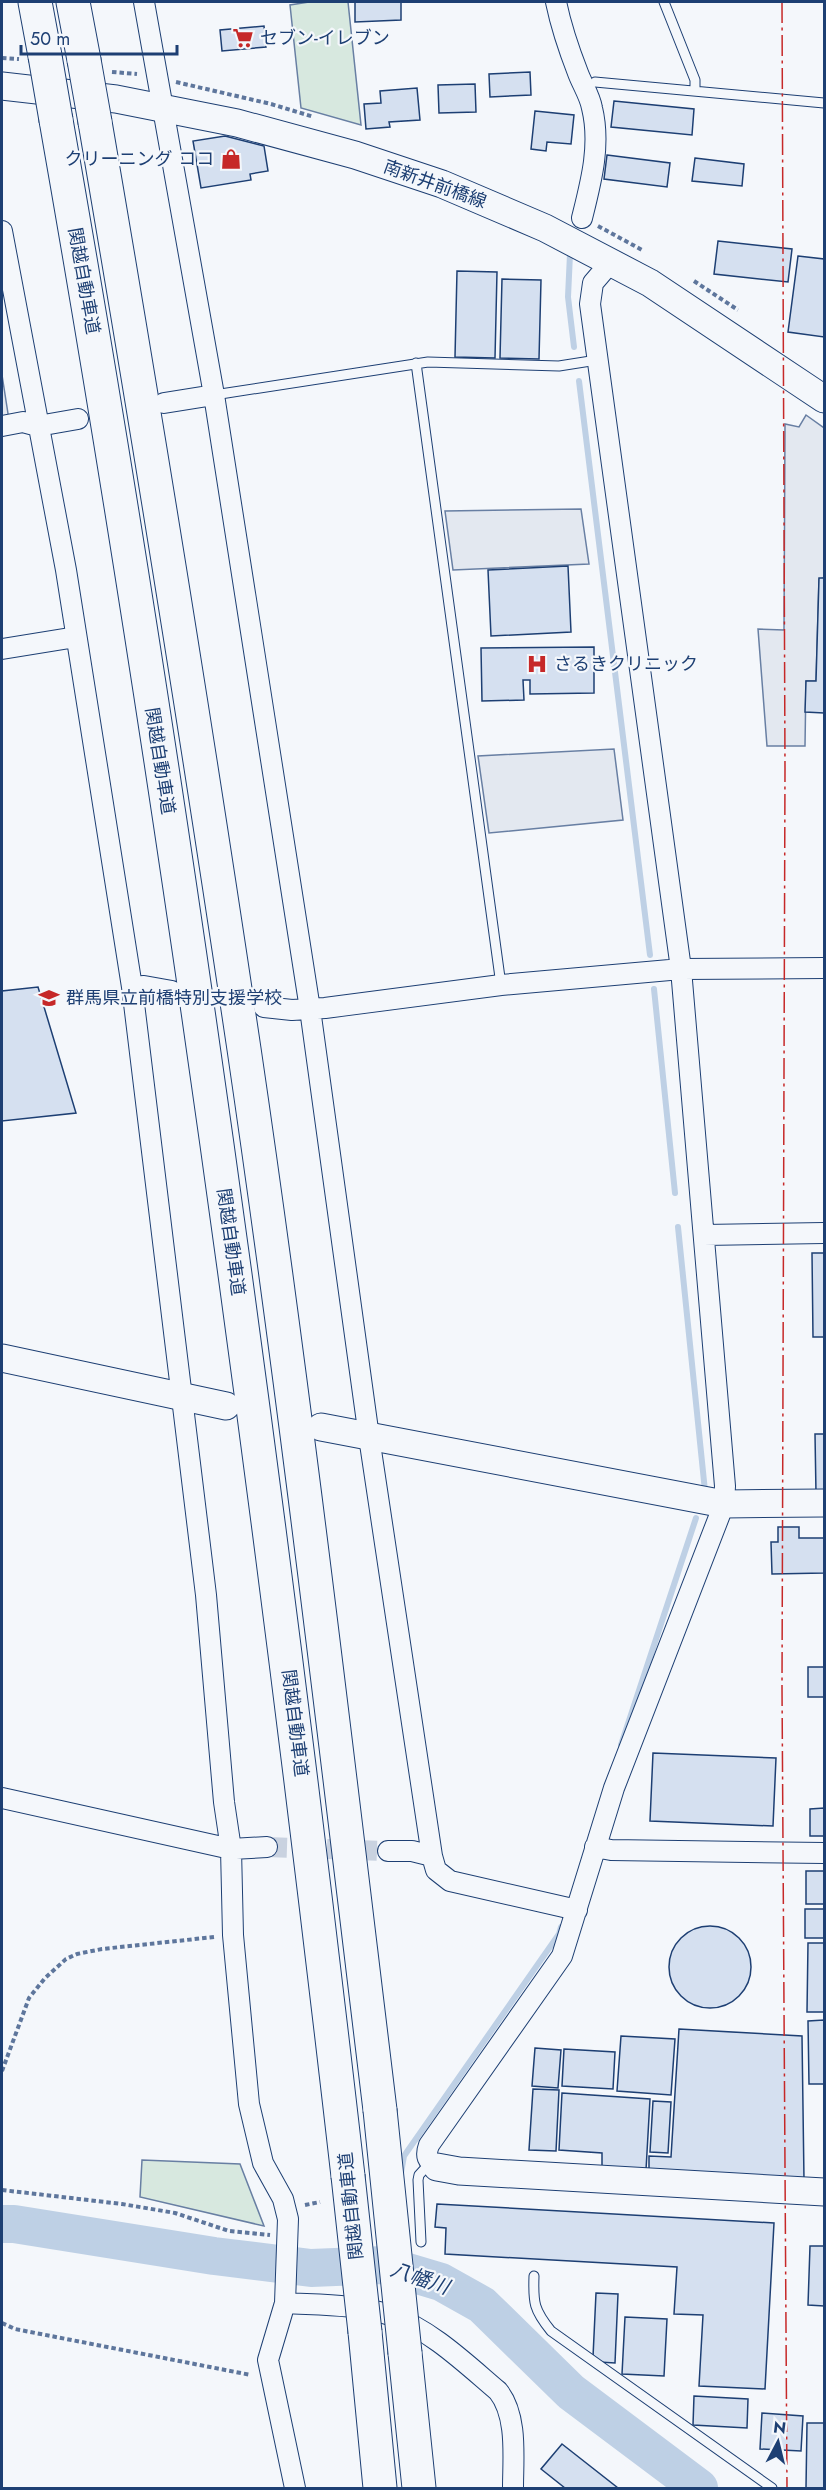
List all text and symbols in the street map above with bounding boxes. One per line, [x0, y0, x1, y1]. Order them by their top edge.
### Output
scale bar [21, 18, 177, 56]
place label: セブン-イレブン [260, 25, 390, 51]
text: 50 m [30, 26, 70, 52]
supermarket icon: セブン-イレブン [231, 26, 255, 50]
place label: クリーニング ココ [65, 146, 214, 172]
shop icon: クリーニング ココ [219, 147, 243, 171]
street label: 南新井前橋線 [380, 153, 490, 215]
street label: 関越自動車道 [62, 226, 106, 336]
place label: さるきクリニック [554, 651, 698, 677]
hospital icon: さるきクリニック [525, 652, 549, 676]
street label: 関越自動車道 [139, 706, 181, 816]
place label: 群馬県立前橋特別支援学校 [66, 985, 282, 1011]
school or university icon: 群馬県立前橋特別支援学校 [37, 986, 61, 1010]
street label: 関越自動車道 [211, 1187, 251, 1297]
street label: 関越自動車道 [276, 1668, 314, 1778]
street label: 関越自動車道 [332, 2151, 370, 2261]
water label: 八幡川 [387, 2255, 455, 2303]
north arrow [748, 2412, 808, 2472]
text: N [772, 2415, 787, 2440]

